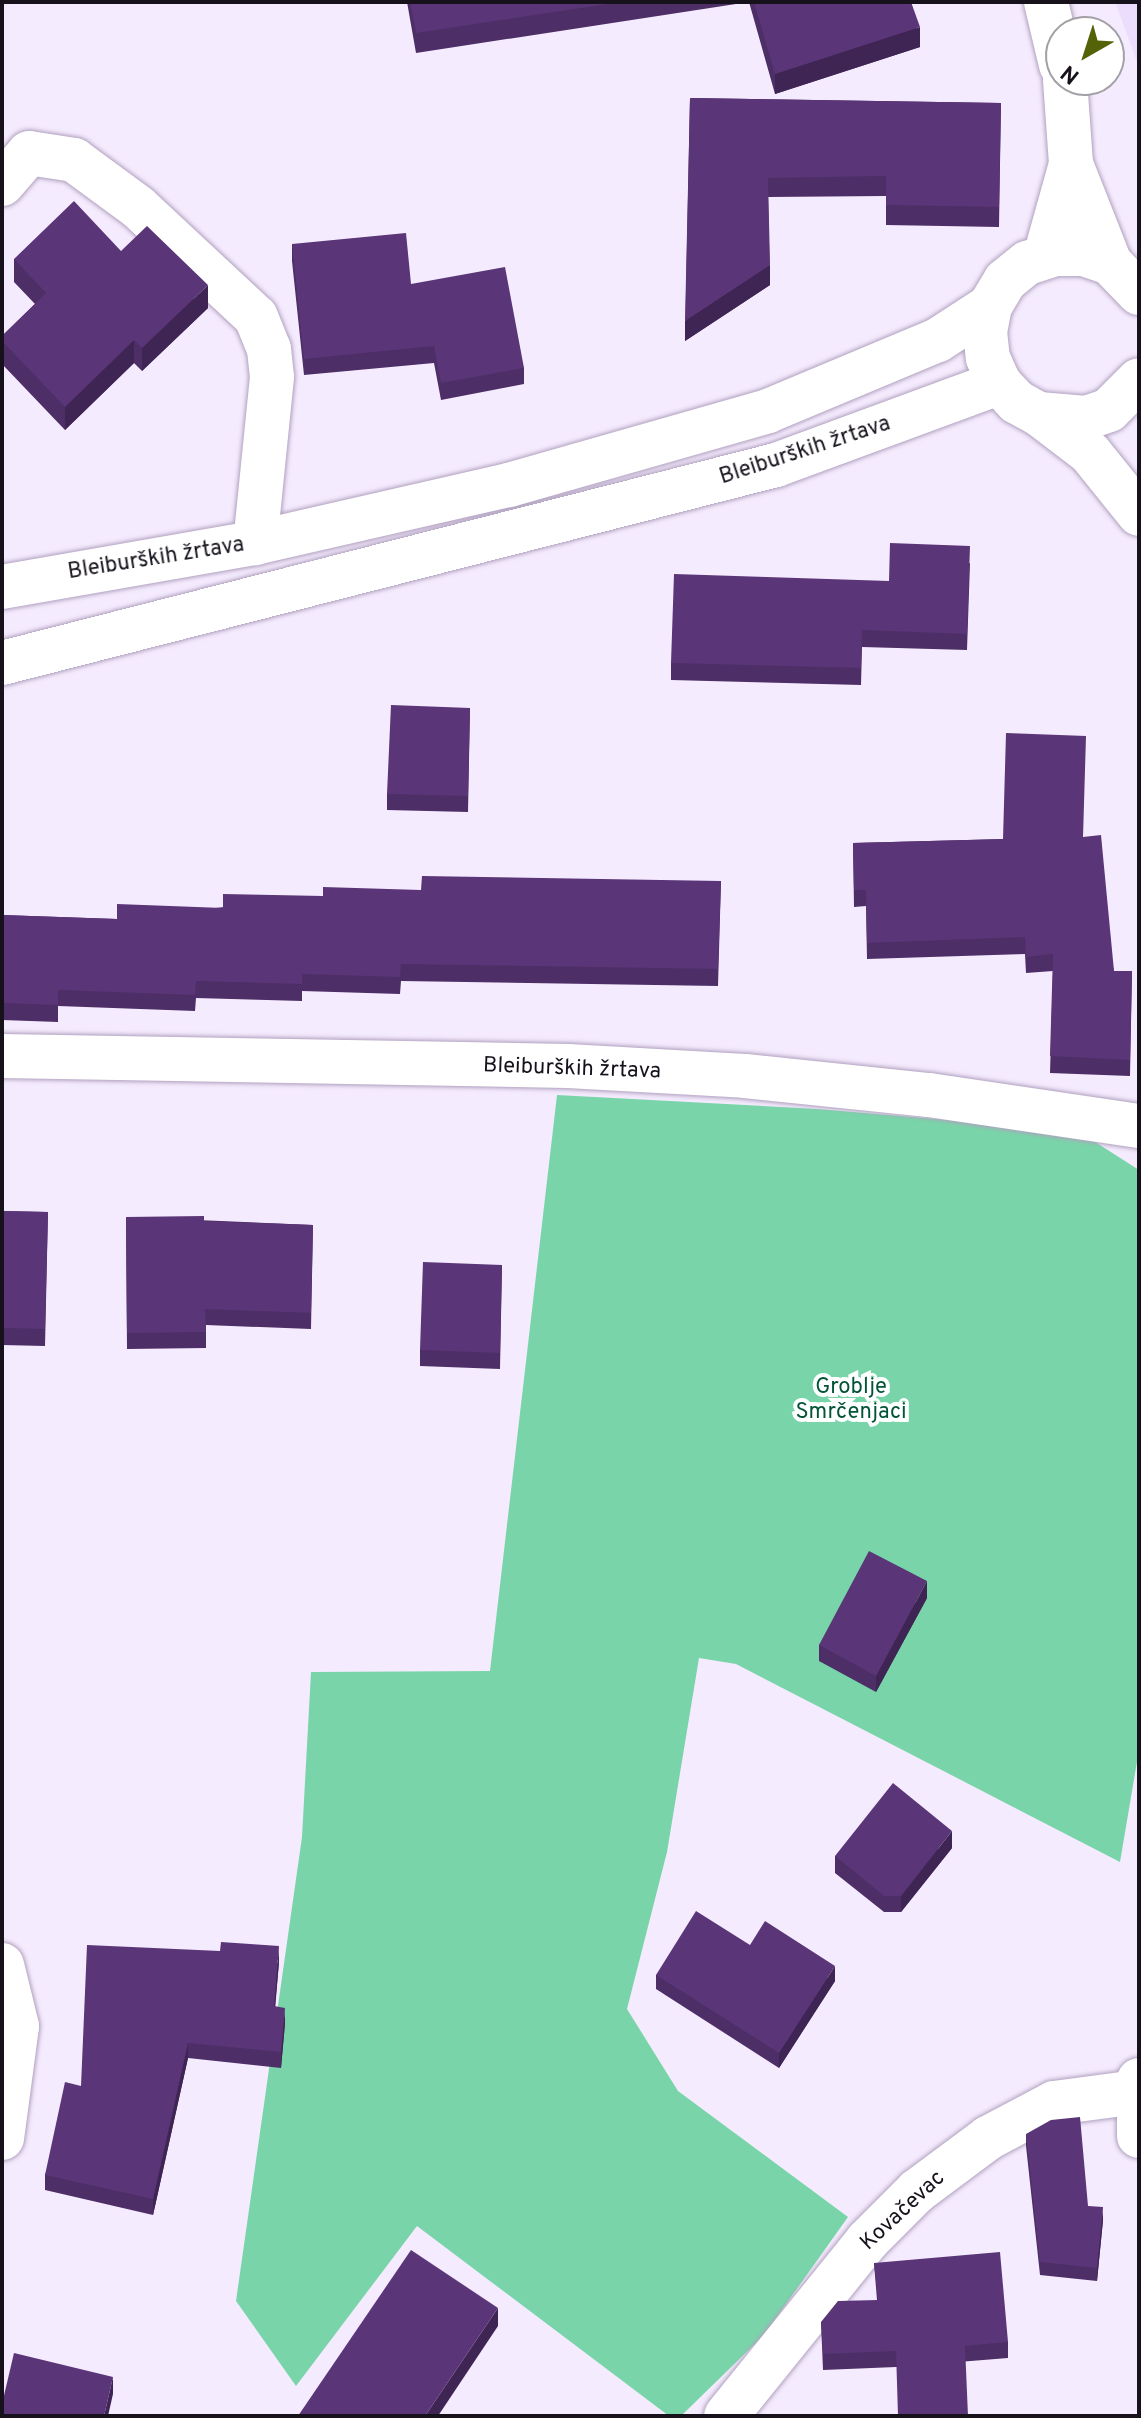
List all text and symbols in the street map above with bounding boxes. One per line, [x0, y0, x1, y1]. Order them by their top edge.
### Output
north arrow [1045, 16, 1125, 96]
text: N [1056, 58, 1085, 89]
street label: Bleiburških žrtava [716, 411, 894, 491]
street label: Bleiburških žrtava [66, 532, 246, 586]
street label: Bleiburških žrtava [483, 1053, 661, 1085]
park label: Groblje Smrčenjaci [795, 1374, 907, 1426]
street label: Kovačevac [855, 2165, 951, 2257]

